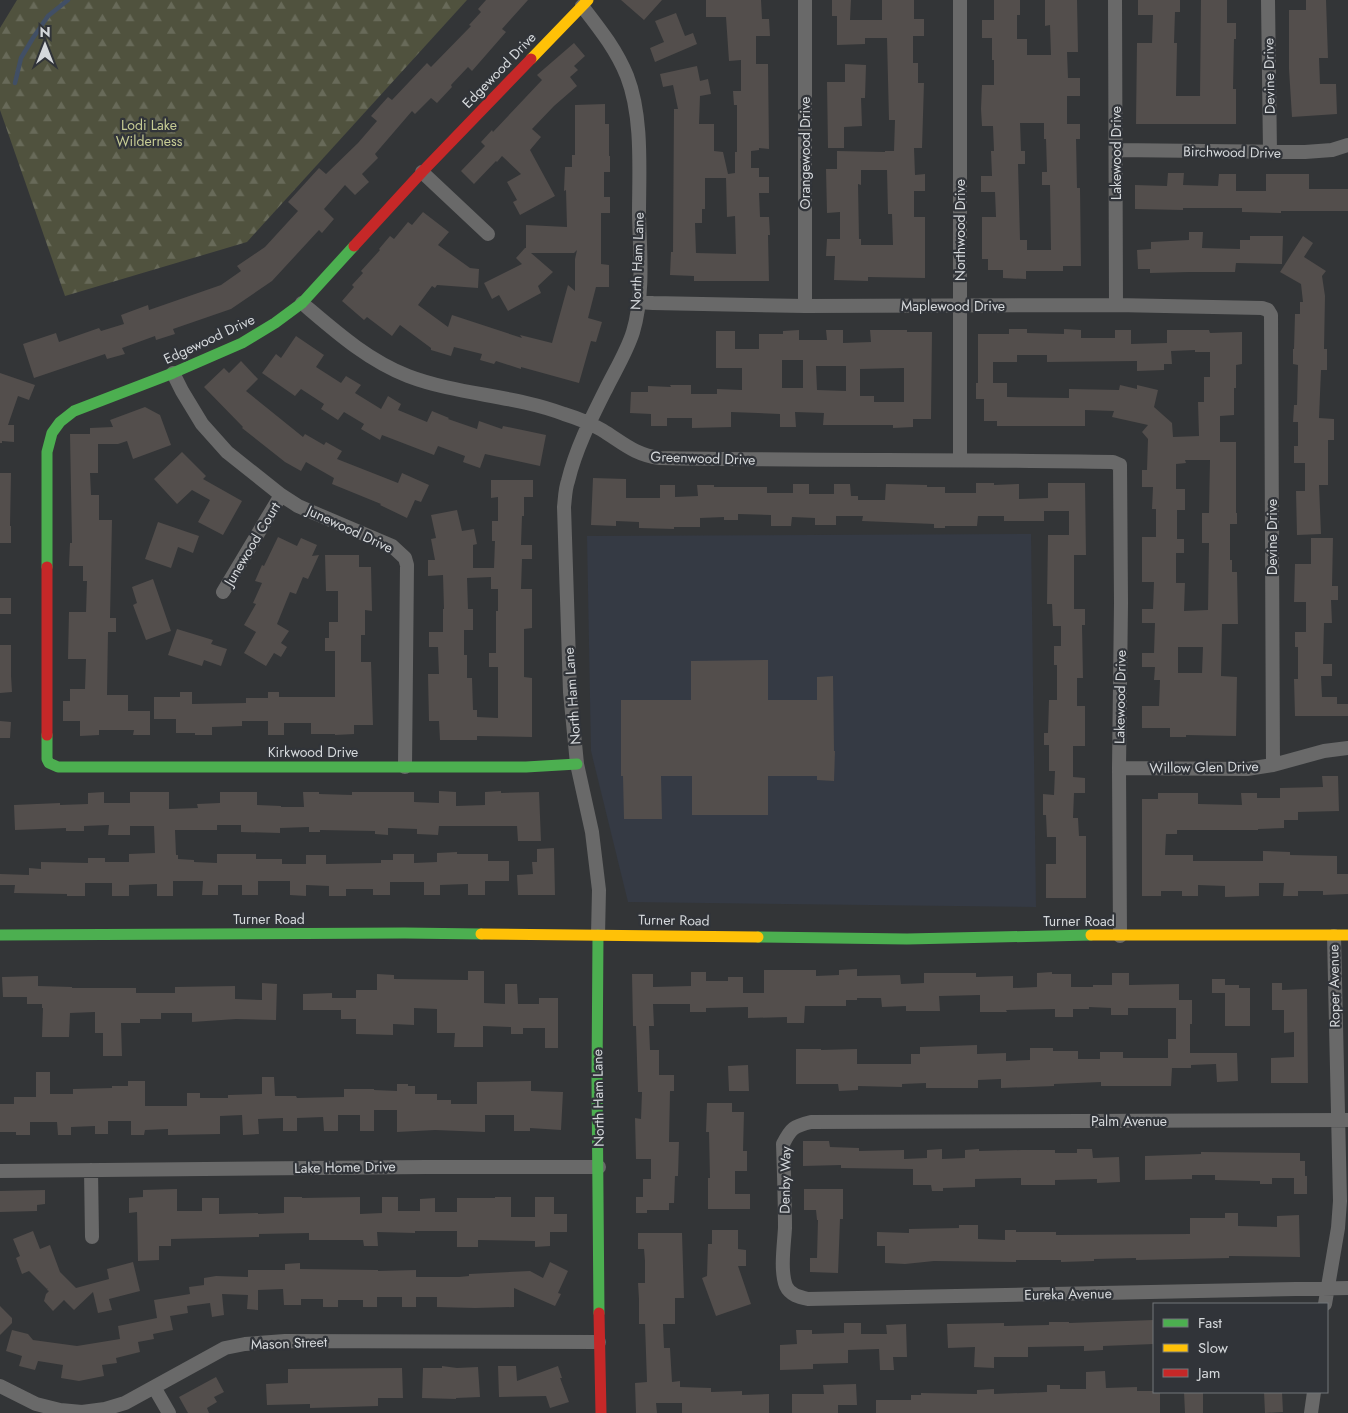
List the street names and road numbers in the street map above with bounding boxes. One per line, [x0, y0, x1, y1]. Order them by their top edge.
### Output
street label: Edgewood Drive [458, 28, 540, 112]
street label: Devine Drive [1258, 38, 1280, 114]
street label: Orangewood Drive [795, 97, 815, 209]
street label: Lakewood Drive [1106, 106, 1126, 200]
street label: Birchwood Drive [1183, 141, 1281, 163]
street label: Northwood Drive [950, 179, 970, 281]
street label: North Ham Lane [625, 212, 649, 310]
street label: Maplewood Drive [901, 296, 1005, 316]
street label: Edgewood Drive [160, 309, 258, 369]
street label: Greenwood Drive [650, 446, 756, 470]
street label: Junewood Court [218, 498, 285, 591]
street label: Junewood Drive [302, 499, 396, 558]
street label: Devine Drive [1262, 499, 1282, 575]
street label: North Ham Lane [559, 647, 585, 745]
street label: Lakewood Drive [1109, 650, 1131, 744]
street label: Kirkwood Drive [268, 742, 358, 762]
street label: Willow Glen Drive [1149, 756, 1259, 778]
street label: Turner Road [233, 909, 305, 929]
street label: Turner Road [638, 909, 710, 931]
street label: Turner Road [1043, 911, 1115, 931]
street label: Roper Avenue [1323, 944, 1345, 1028]
street label: North Ham Lane [587, 1049, 609, 1147]
street label: Palm Avenue [1091, 1111, 1167, 1131]
street label: Denby Way [774, 1145, 796, 1214]
street label: Lake Home Drive [294, 1156, 396, 1178]
street label: Eureka Avenue [1024, 1283, 1112, 1305]
street label: Mason Street [251, 1332, 328, 1354]

